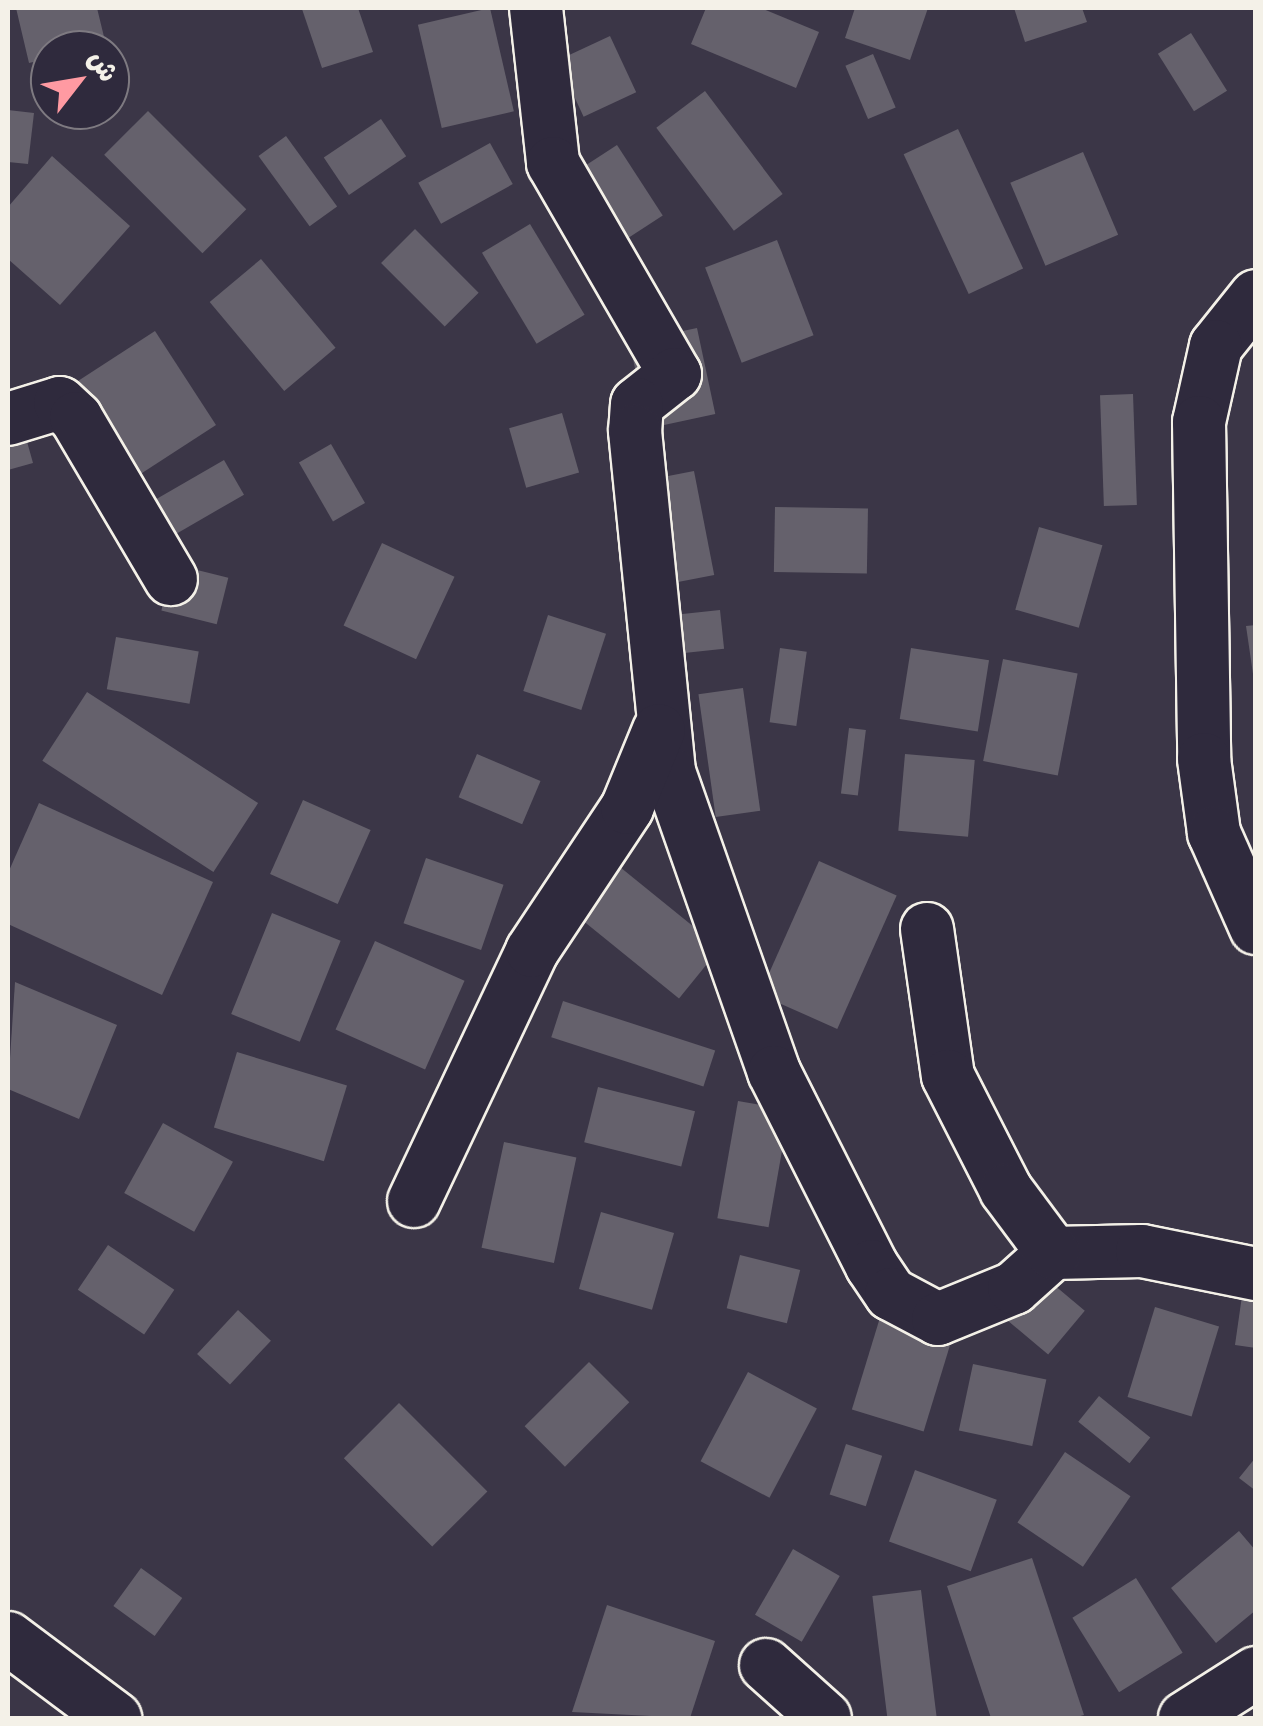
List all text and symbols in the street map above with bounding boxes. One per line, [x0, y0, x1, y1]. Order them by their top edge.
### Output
north arrow [30, 30, 130, 130]
text: ش [80, 43, 128, 89]

